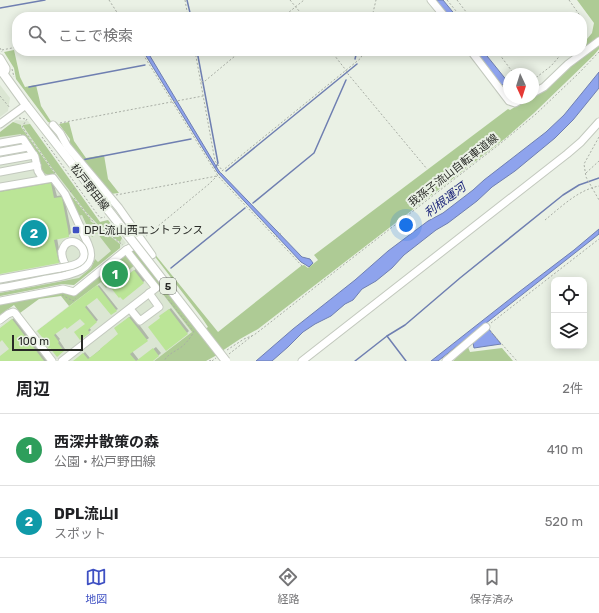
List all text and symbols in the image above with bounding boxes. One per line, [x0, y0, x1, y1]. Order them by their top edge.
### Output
search box [12, 12, 587, 56]
icon: search [26, 23, 48, 45]
text: ここで検索 [58, 27, 133, 45]
north arrow [503, 68, 539, 104]
street label: 我孫子流山自転車道線 [406, 131, 501, 209]
street label: 松戸野田線 [68, 162, 112, 213]
water label: 利根運河 [422, 179, 470, 220]
your location [396, 215, 416, 235]
pin: 2 [21, 218, 47, 248]
place label: DPL流山西エントランス [84, 224, 204, 237]
marker: DPL流山西エントランス [71, 225, 81, 235]
pin: 1 [102, 259, 128, 289]
map controls [551, 277, 587, 349]
button: locate [551, 277, 587, 313]
road number: 5 [160, 278, 176, 294]
button: layers [551, 313, 587, 349]
scale bar [12, 333, 83, 352]
text: 100 m [18, 335, 49, 348]
text: 周辺 [16, 379, 50, 399]
text: 2件 [562, 381, 583, 396]
text: 西深井散策の森 [54, 433, 159, 451]
text: 1 [26, 442, 32, 457]
text: 410 m [547, 442, 583, 457]
text: 公園 · 松戸野田線 [54, 454, 156, 469]
text: DPL流山I [54, 505, 119, 523]
text: 2 [25, 514, 33, 529]
text: 520 m [545, 514, 583, 529]
text: スポット [54, 526, 106, 541]
tab: 地図 [85, 566, 107, 606]
tab: 経路 [277, 566, 299, 606]
tab: 保存済み [470, 566, 514, 606]

